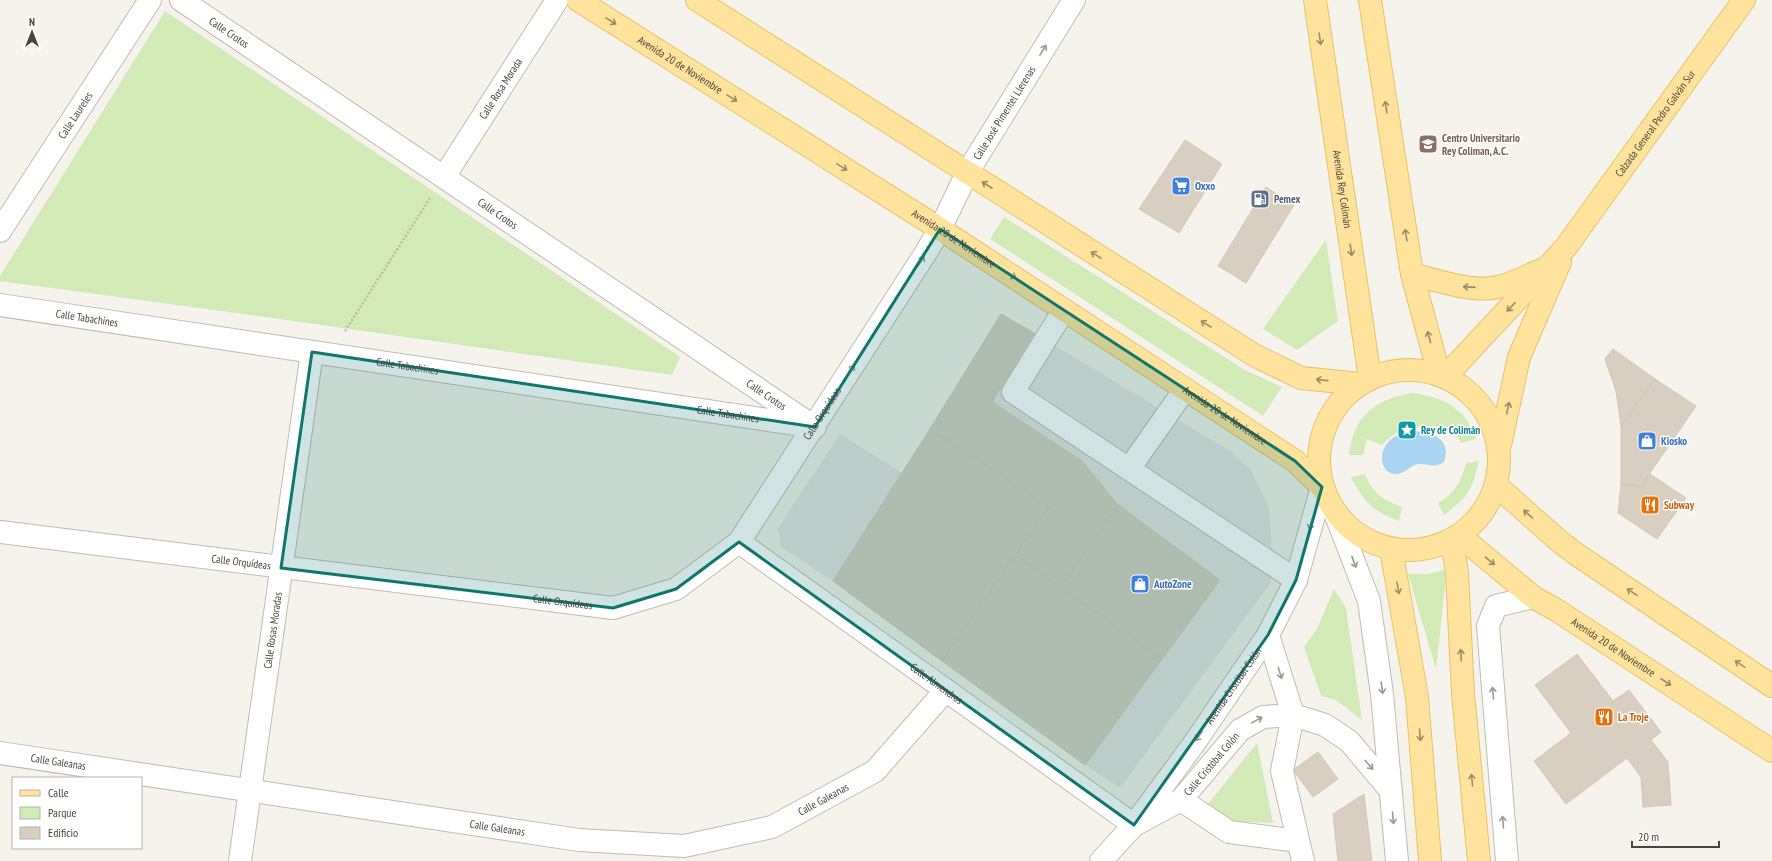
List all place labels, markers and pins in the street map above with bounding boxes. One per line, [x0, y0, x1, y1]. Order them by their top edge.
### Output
place label: Centro Universitario Rey Coliman, A.C. [1442, 131, 1520, 158]
school or university icon: Centro Universitario Rey Coliman, A.C. [1417, 133, 1439, 155]
supermarket icon: Oxxo [1170, 175, 1192, 197]
place label: Oxxo [1195, 179, 1215, 193]
fuel station icon: Pemex [1249, 188, 1271, 210]
place label: Pemex [1274, 192, 1300, 206]
place icon: Rey de Colimán [1396, 419, 1418, 441]
place label: Rey de Colimán [1421, 423, 1480, 437]
shop icon: Kiosko [1636, 430, 1658, 452]
place label: Kiosko [1661, 434, 1687, 448]
restaurant icon: Subway [1639, 494, 1661, 516]
place label: Subway [1664, 498, 1695, 512]
shop icon: AutoZone [1129, 573, 1151, 595]
place label: AutoZone [1153, 577, 1192, 591]
restaurant icon: La Troje [1593, 706, 1615, 728]
place label: La Troje [1618, 710, 1649, 724]

